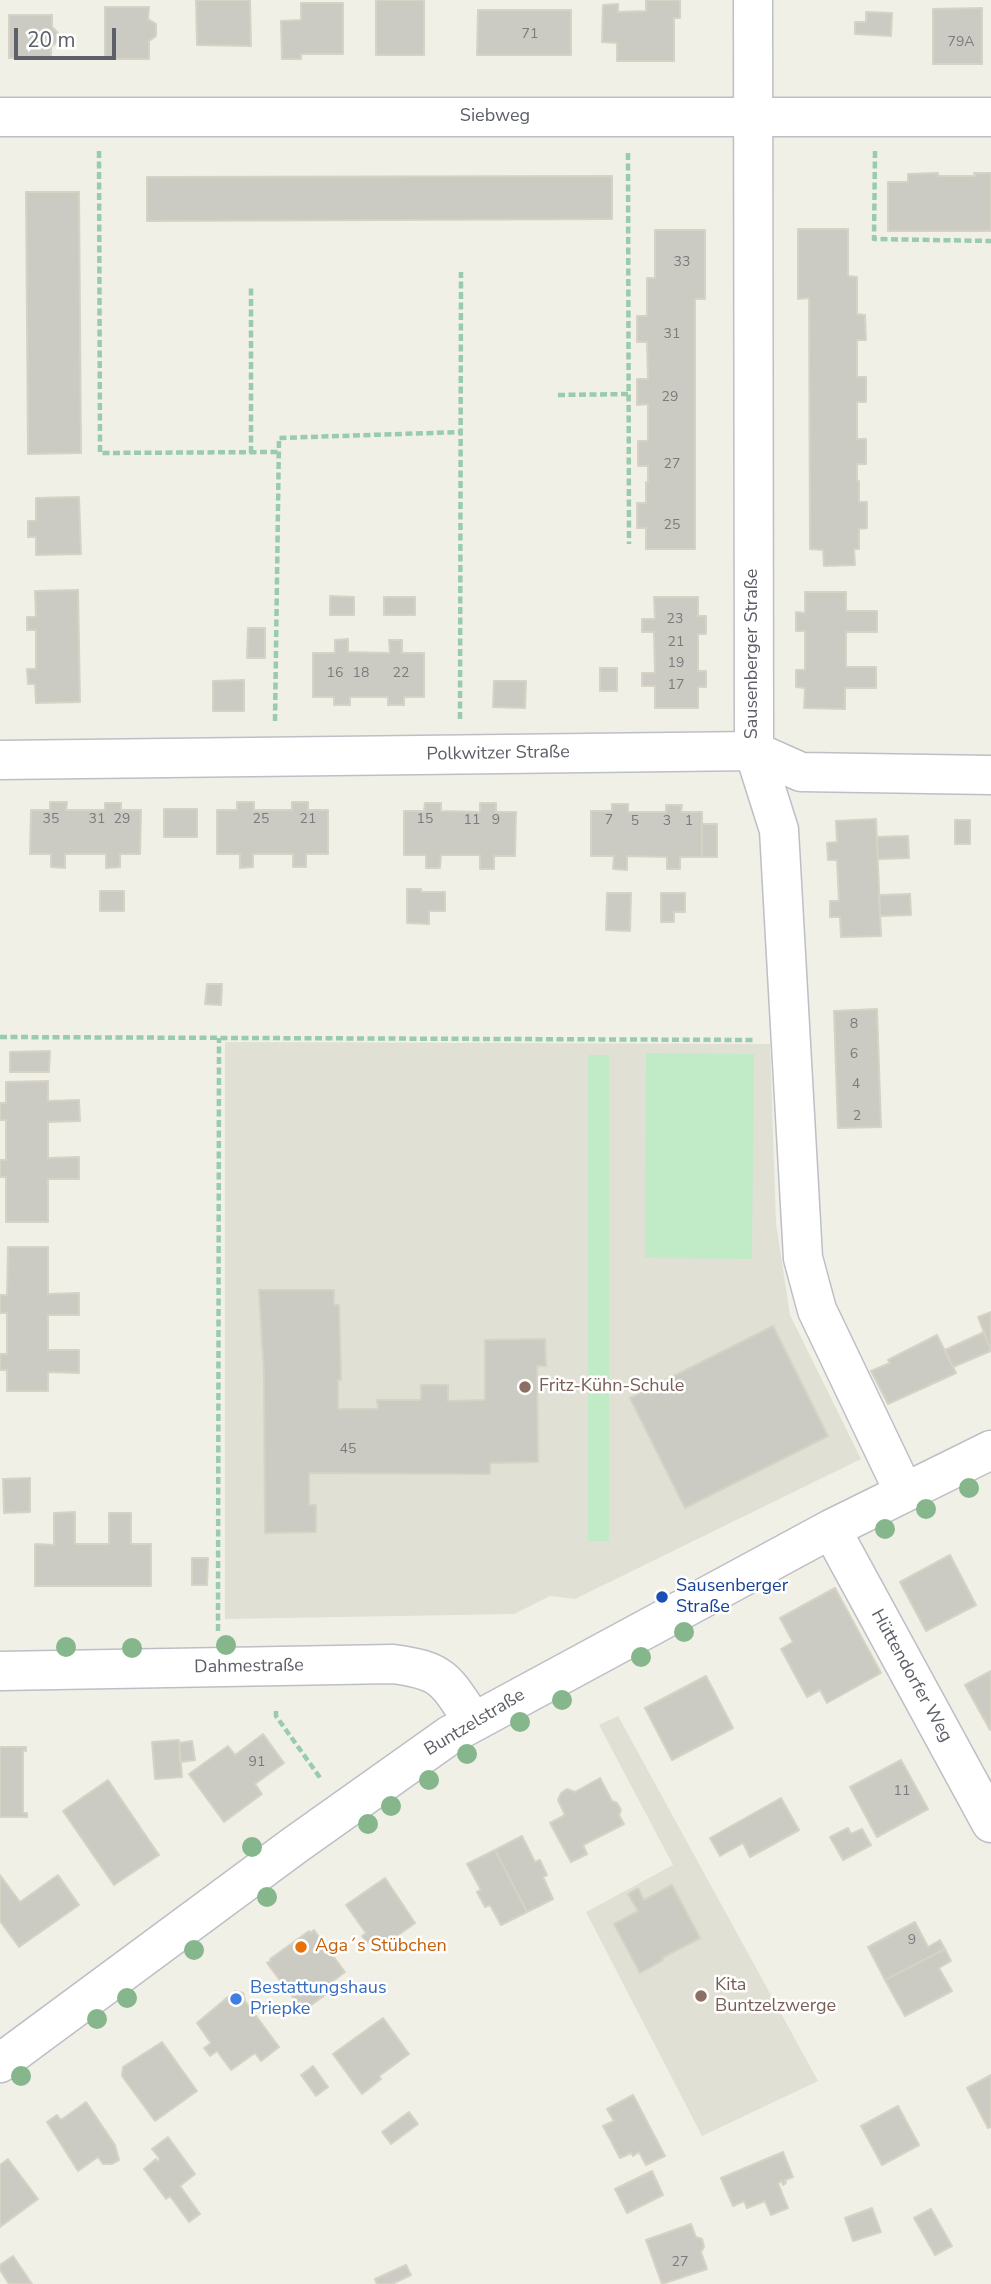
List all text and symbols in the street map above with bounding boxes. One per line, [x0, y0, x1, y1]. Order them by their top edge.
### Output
scale bar [18, 14, 119, 58]
text: 20 m [27, 26, 76, 54]
house number: 71 [522, 27, 538, 43]
house number: 79A [947, 35, 975, 51]
street label: Siebweg [460, 106, 530, 128]
house number: 33 [674, 255, 690, 271]
house number: 31 [664, 327, 680, 343]
house number: 29 [662, 390, 678, 406]
house number: 27 [664, 457, 680, 473]
house number: 25 [664, 518, 680, 534]
street label: Sausenberger Straße [742, 569, 764, 739]
house number: 23 [667, 612, 683, 628]
house number: 21 [668, 635, 684, 651]
house number: 19 [668, 656, 684, 672]
house number: 16 [327, 666, 343, 682]
house number: 18 [353, 666, 369, 682]
house number: 22 [393, 666, 409, 682]
house number: 17 [668, 678, 684, 694]
street label: Polkwitzer Straße [426, 742, 570, 766]
house number: 35 [43, 812, 59, 828]
house number: 31 [89, 812, 105, 828]
house number: 29 [114, 812, 130, 828]
house number: 25 [253, 812, 269, 828]
house number: 21 [300, 812, 316, 828]
house number: 15 [417, 812, 433, 828]
house number: 11 [464, 813, 480, 829]
house number: 9 [492, 813, 500, 829]
house number: 7 [605, 813, 613, 829]
house number: 5 [631, 814, 639, 830]
house number: 3 [663, 814, 671, 830]
house number: 1 [685, 814, 693, 830]
house number: 8 [850, 1017, 858, 1033]
house number: 6 [850, 1047, 858, 1063]
house number: 4 [852, 1077, 860, 1093]
house number: 2 [853, 1109, 861, 1125]
place label: Fritz-Kühn-Schule [539, 1376, 684, 1398]
marker: Fritz-Kühn-Schule [517, 1379, 533, 1395]
house number: 45 [340, 1442, 356, 1458]
place label: Sausenberger Straße [676, 1576, 788, 1618]
marker: Sausenberger Straße [654, 1589, 670, 1605]
street label: Hüttendorfer Weg [866, 1606, 956, 1746]
street label: Dahmestraße [194, 1655, 304, 1679]
street label: Buntzelstraße [421, 1685, 529, 1761]
house number: 91 [249, 1755, 265, 1771]
house number: 11 [894, 1784, 910, 1800]
house number: 9 [908, 1933, 916, 1949]
place label: Aga´s Stübchen [315, 1936, 447, 1958]
marker: Aga´s Stübchen [293, 1939, 309, 1955]
place label: Kita Buntzelzwerge [715, 1975, 836, 2018]
place label: Bestattungshaus Priepke [250, 1978, 387, 2021]
marker: Kita Buntzelzwerge [693, 1988, 709, 2004]
marker: Bestattungshaus Priepke [228, 1991, 244, 2007]
house number: 27 [672, 2255, 688, 2271]

